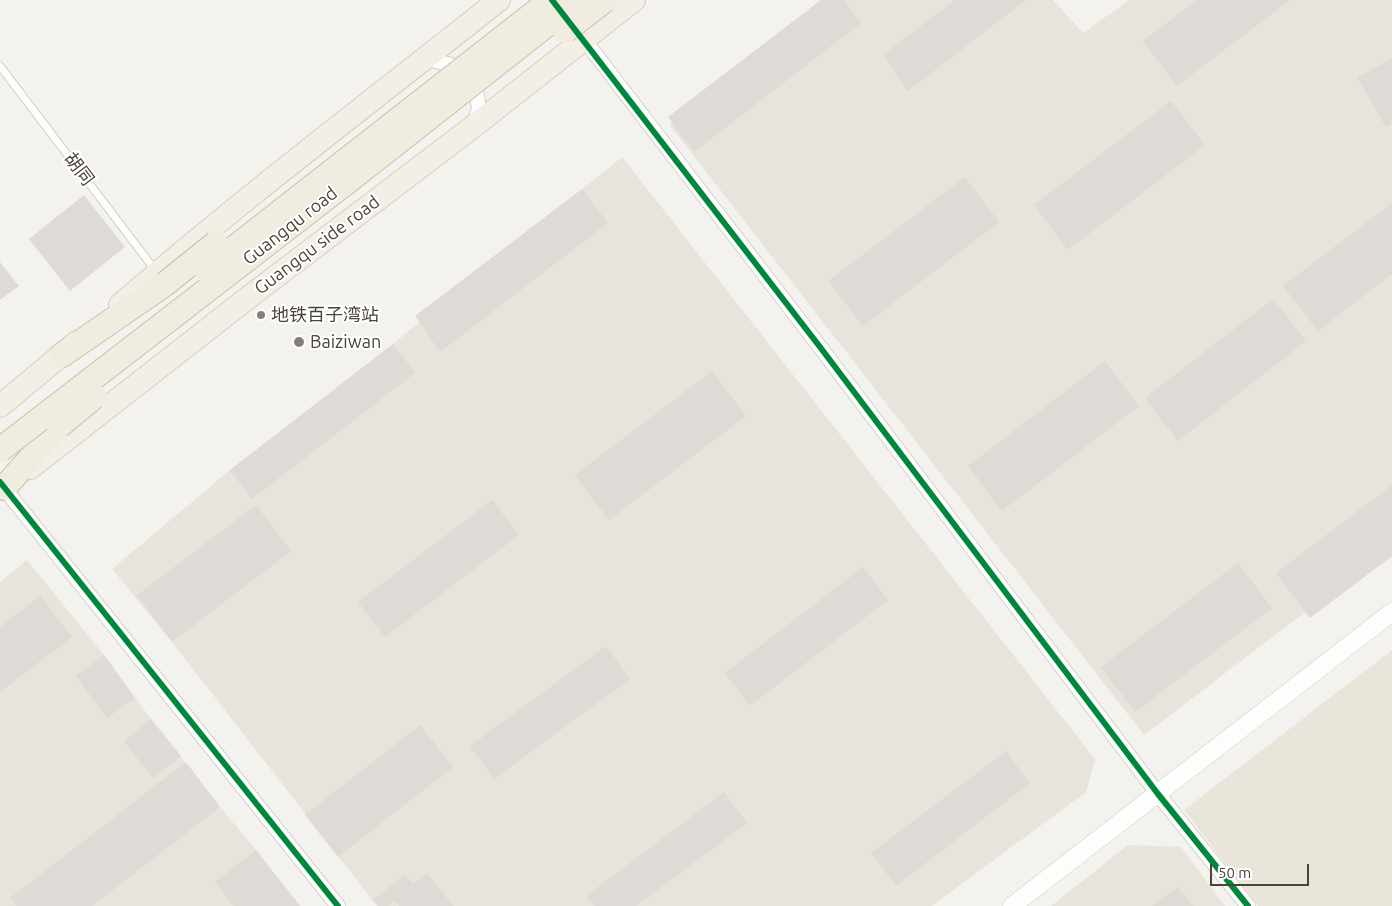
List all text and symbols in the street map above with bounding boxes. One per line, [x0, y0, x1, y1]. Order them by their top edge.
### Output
street label: 胡同 [60, 148, 98, 190]
street label: Guangqu road [238, 182, 342, 270]
street label: Guangqu side road [250, 191, 384, 299]
place label: 地铁百子湾站 [271, 304, 379, 326]
marker: 地铁百子湾站 [255, 309, 267, 321]
place label: Baiziwan [310, 331, 381, 353]
marker: Baiziwan [292, 335, 306, 349]
scale bar [1212, 854, 1311, 886]
text: 50 m [1218, 864, 1251, 881]

